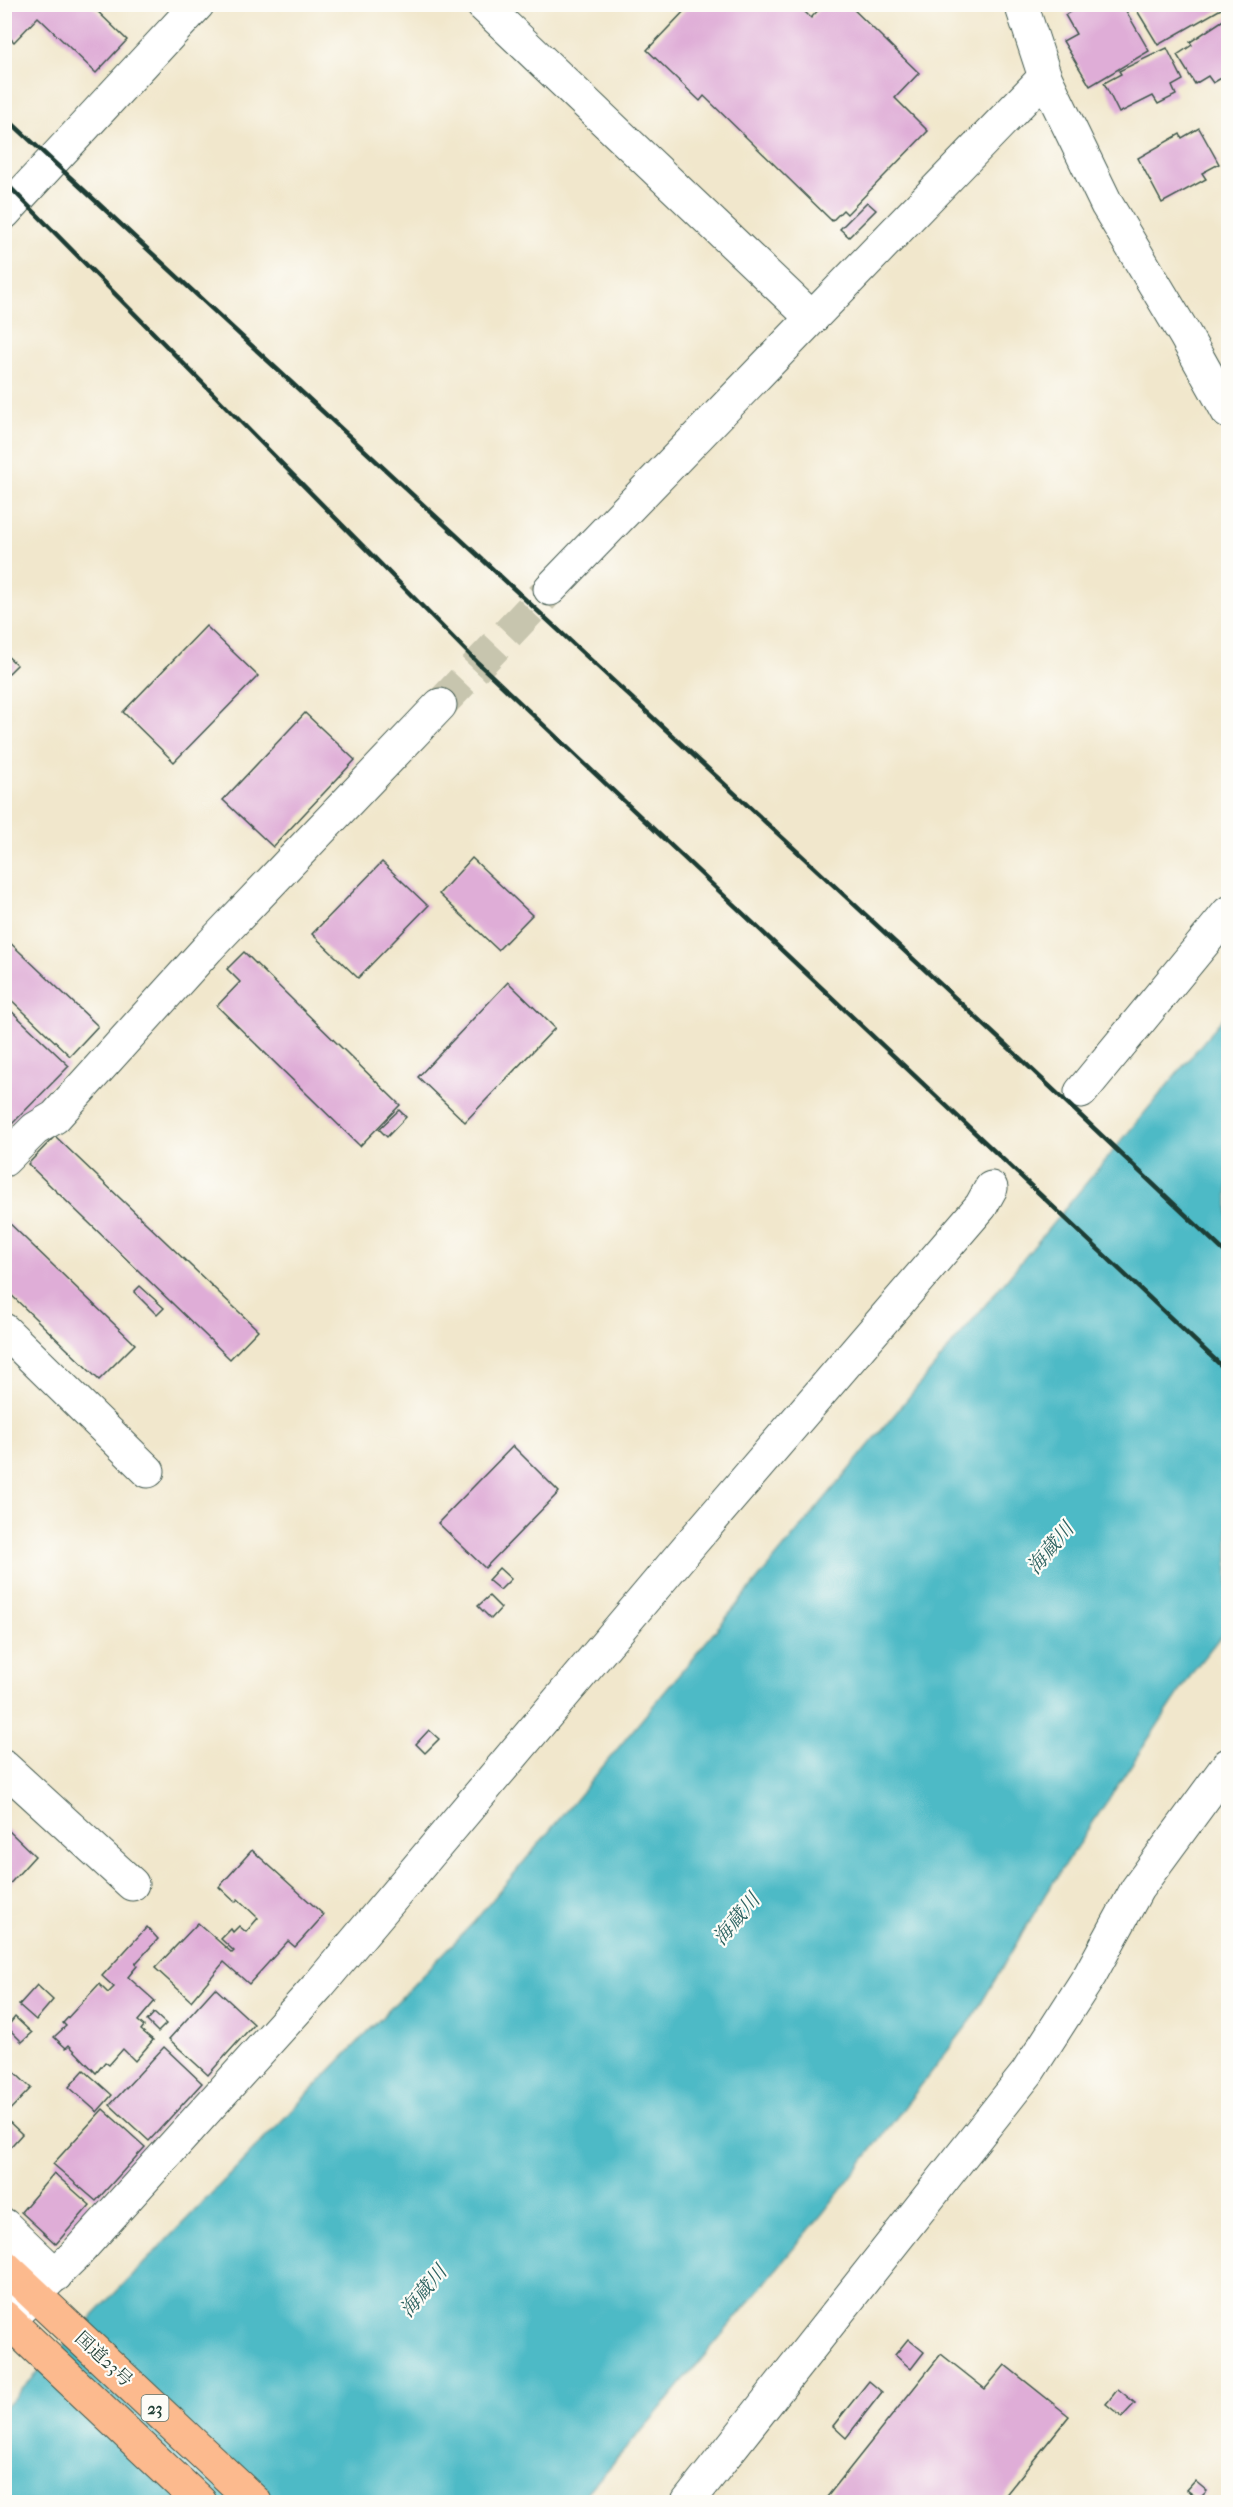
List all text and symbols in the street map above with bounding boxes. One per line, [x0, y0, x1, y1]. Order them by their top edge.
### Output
water label: 海蔵川 [1022, 1516, 1080, 1579]
water label: 海蔵川 [708, 1887, 766, 1950]
water label: 海蔵川 [395, 2259, 453, 2322]
street label: 国道23号 [71, 2328, 137, 2391]
road number: 23 [142, 2395, 168, 2421]

